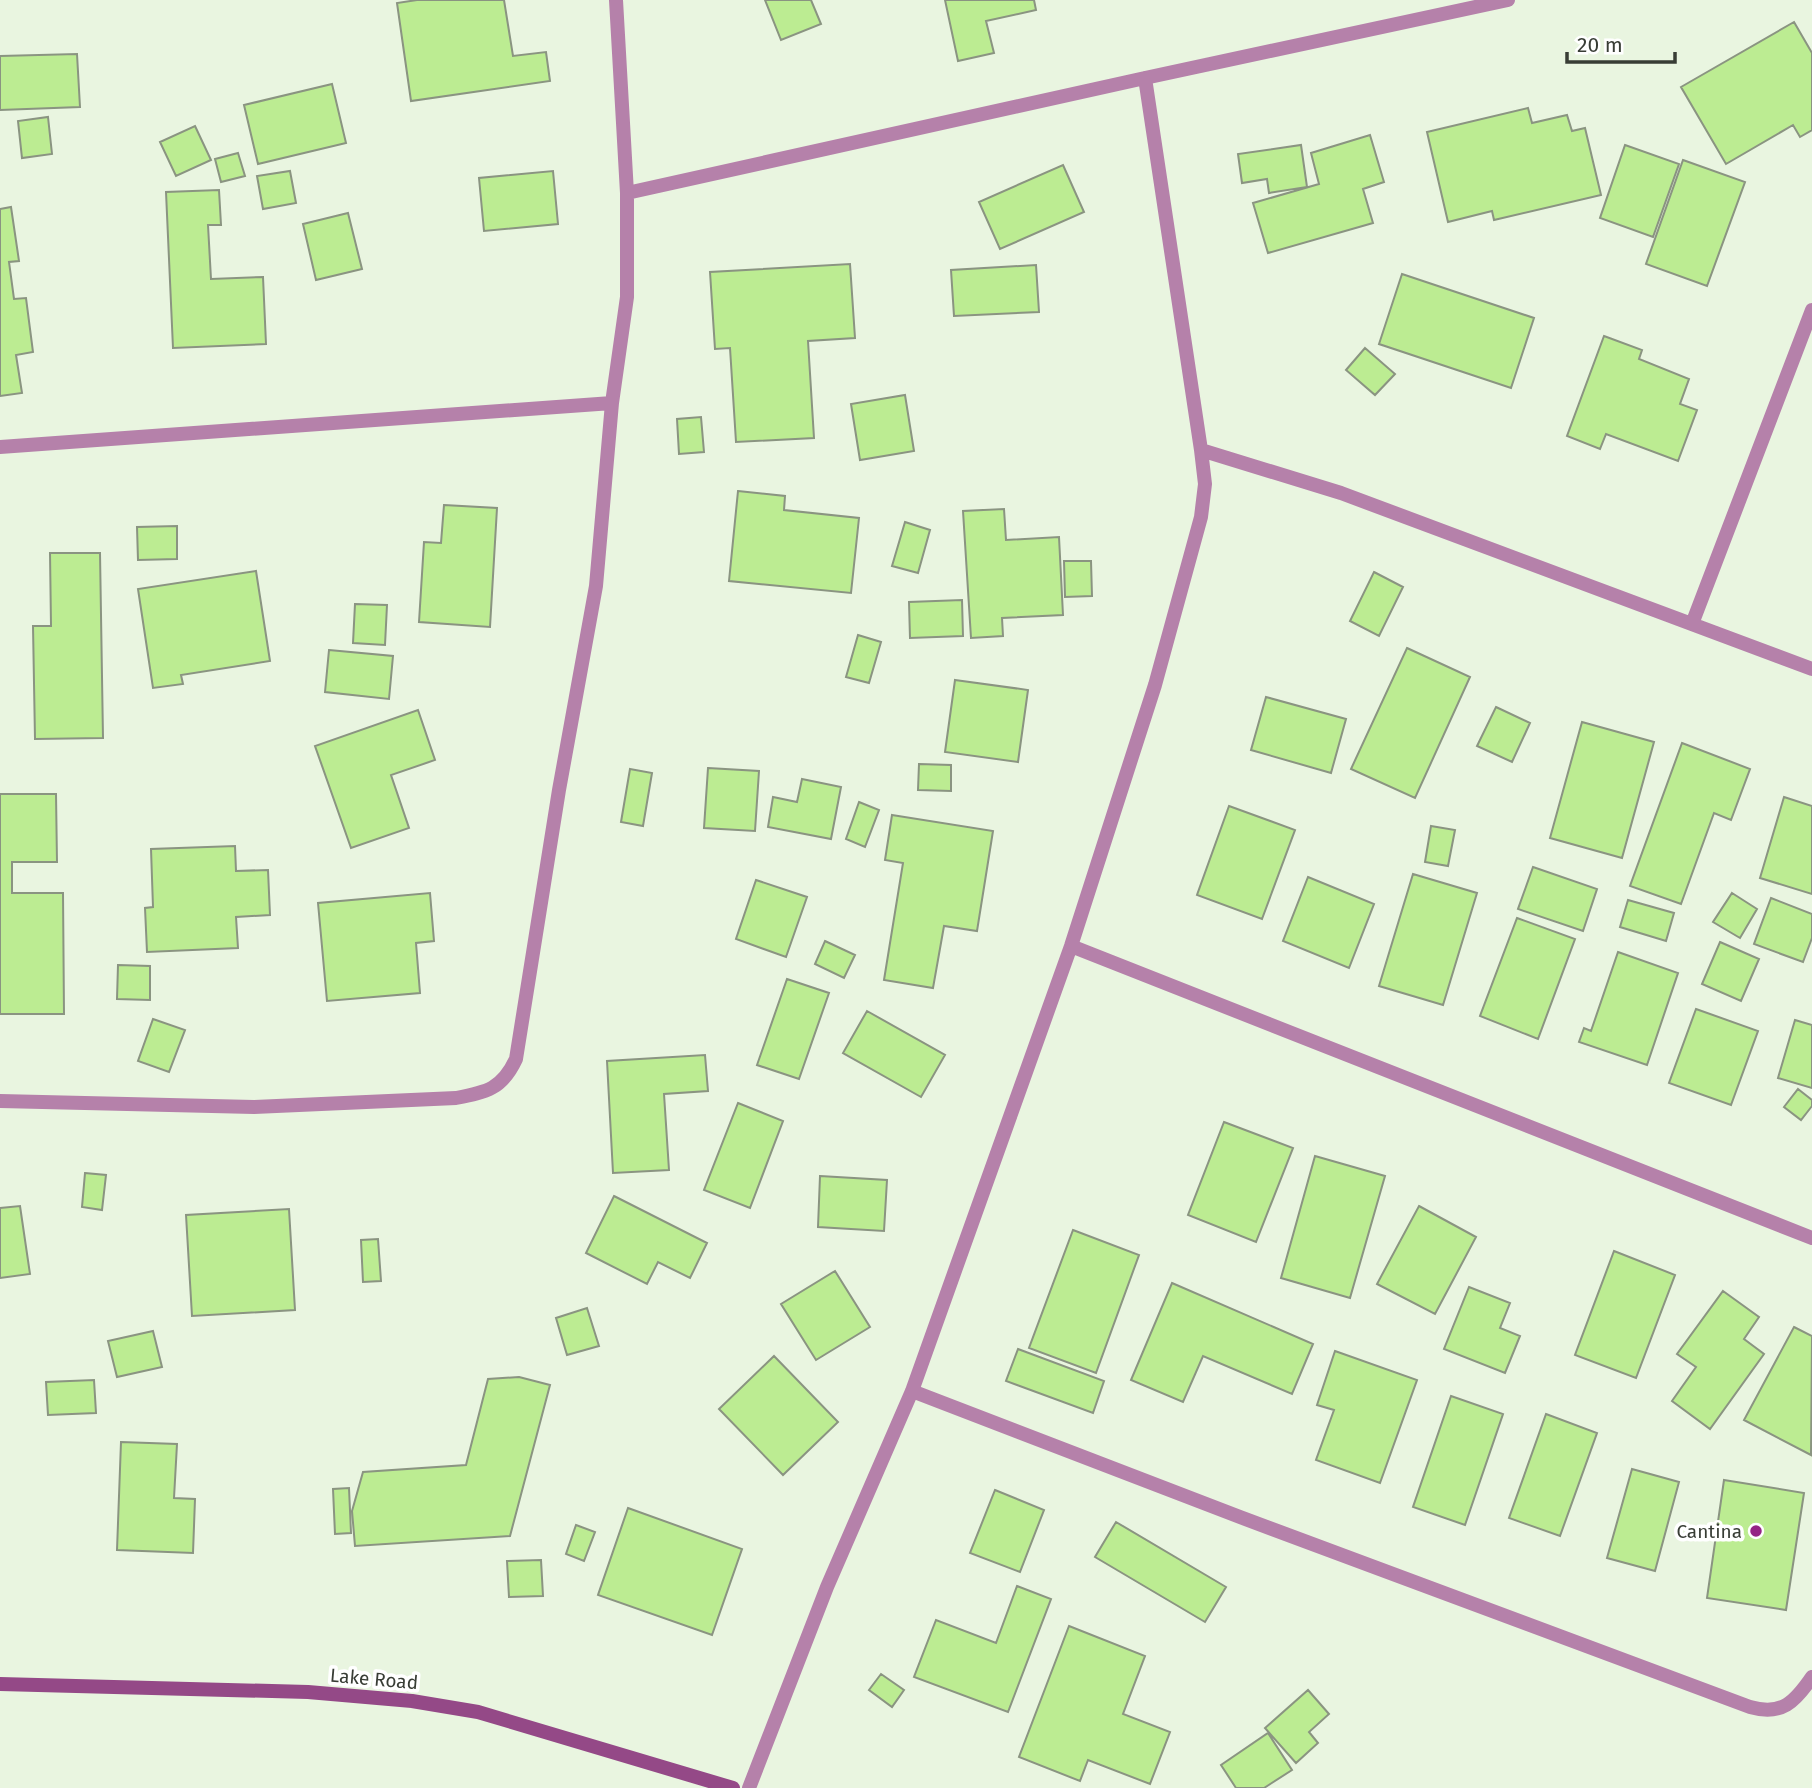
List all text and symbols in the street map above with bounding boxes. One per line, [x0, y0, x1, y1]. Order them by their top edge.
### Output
scale bar [1567, 21, 1675, 65]
text: 20 m [1577, 32, 1623, 58]
place label: Cantina [1676, 1520, 1742, 1543]
marker: Cantina [1748, 1523, 1764, 1539]
street label: Lake Road [329, 1664, 419, 1694]

